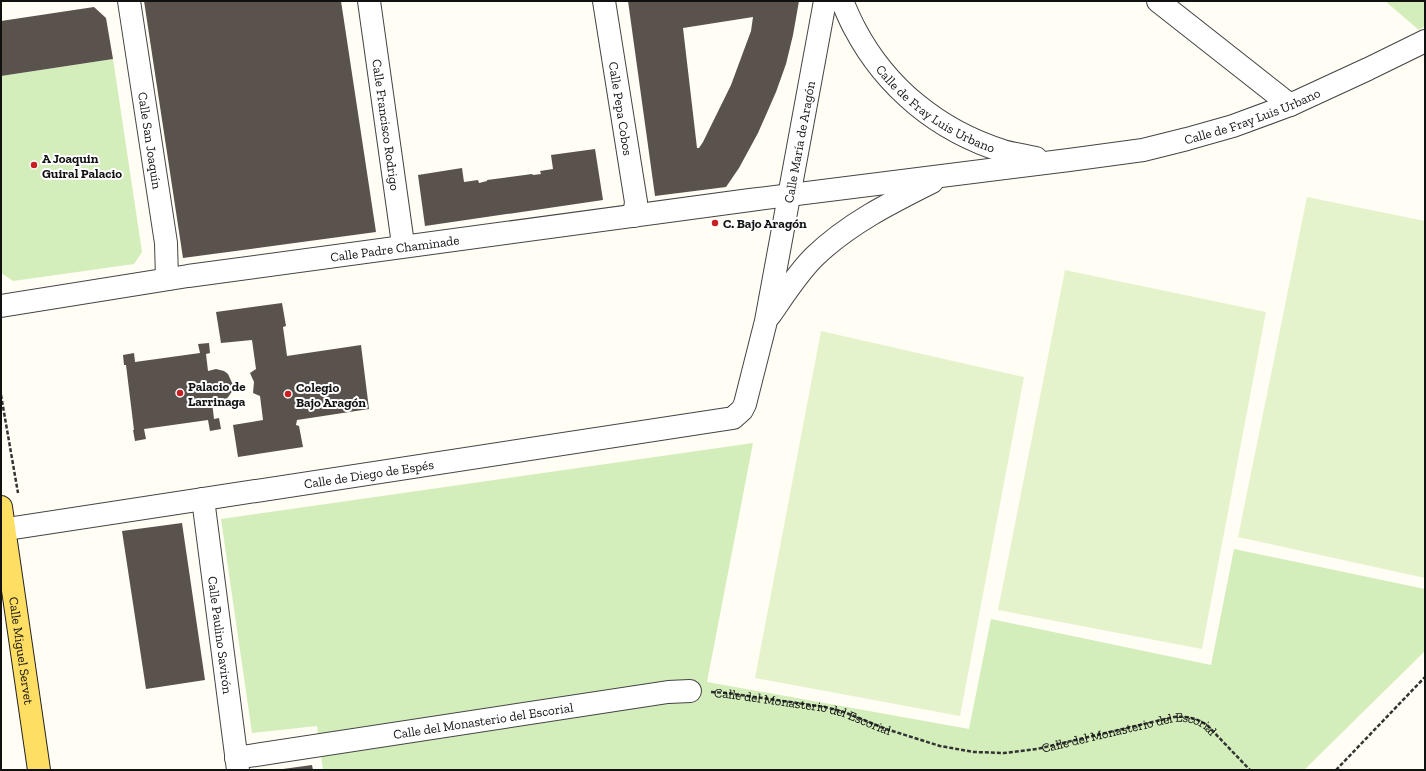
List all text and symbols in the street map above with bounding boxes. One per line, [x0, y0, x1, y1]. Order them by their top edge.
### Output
street label: Calle Francisco Rodrigo [370, 58, 403, 192]
street label: Calle Pepa Cobos [606, 61, 636, 157]
street label: Calle de Fray Luis Urbano [873, 62, 997, 155]
street label: Calle María de Aragón [780, 79, 818, 204]
street label: Calle de Fray Luis Urbano [1182, 85, 1323, 147]
street label: Calle San Joaquín [135, 91, 165, 190]
place label: A Joaquin Guiral Palacio [42, 151, 122, 181]
marker: A Joaquin Guiral Palacio [29, 160, 39, 170]
place label: C. Bajo Aragón [723, 216, 807, 232]
marker: C. Bajo Aragón [710, 218, 720, 228]
street label: Calle Padre Chaminade [329, 232, 460, 264]
place label: Palacio de Larrinaga [188, 379, 246, 409]
place label: Colegio Bajo Aragón [296, 380, 366, 411]
marker: Palacio de Larrinaga [175, 388, 185, 398]
marker: Colegio Bajo Aragón [283, 389, 293, 399]
street label: Calle de Diego de Espés [303, 456, 435, 491]
street label: Calle Paulino Savirón [206, 575, 236, 695]
street label: Calle Miguel Servet [7, 596, 37, 706]
street label: Calle del Monasterio del Escorial [714, 685, 894, 738]
street label: Calle del Monasterio del Escorial [392, 699, 575, 741]
street label: Calle del Monasterio del Escorial [1040, 709, 1221, 755]

